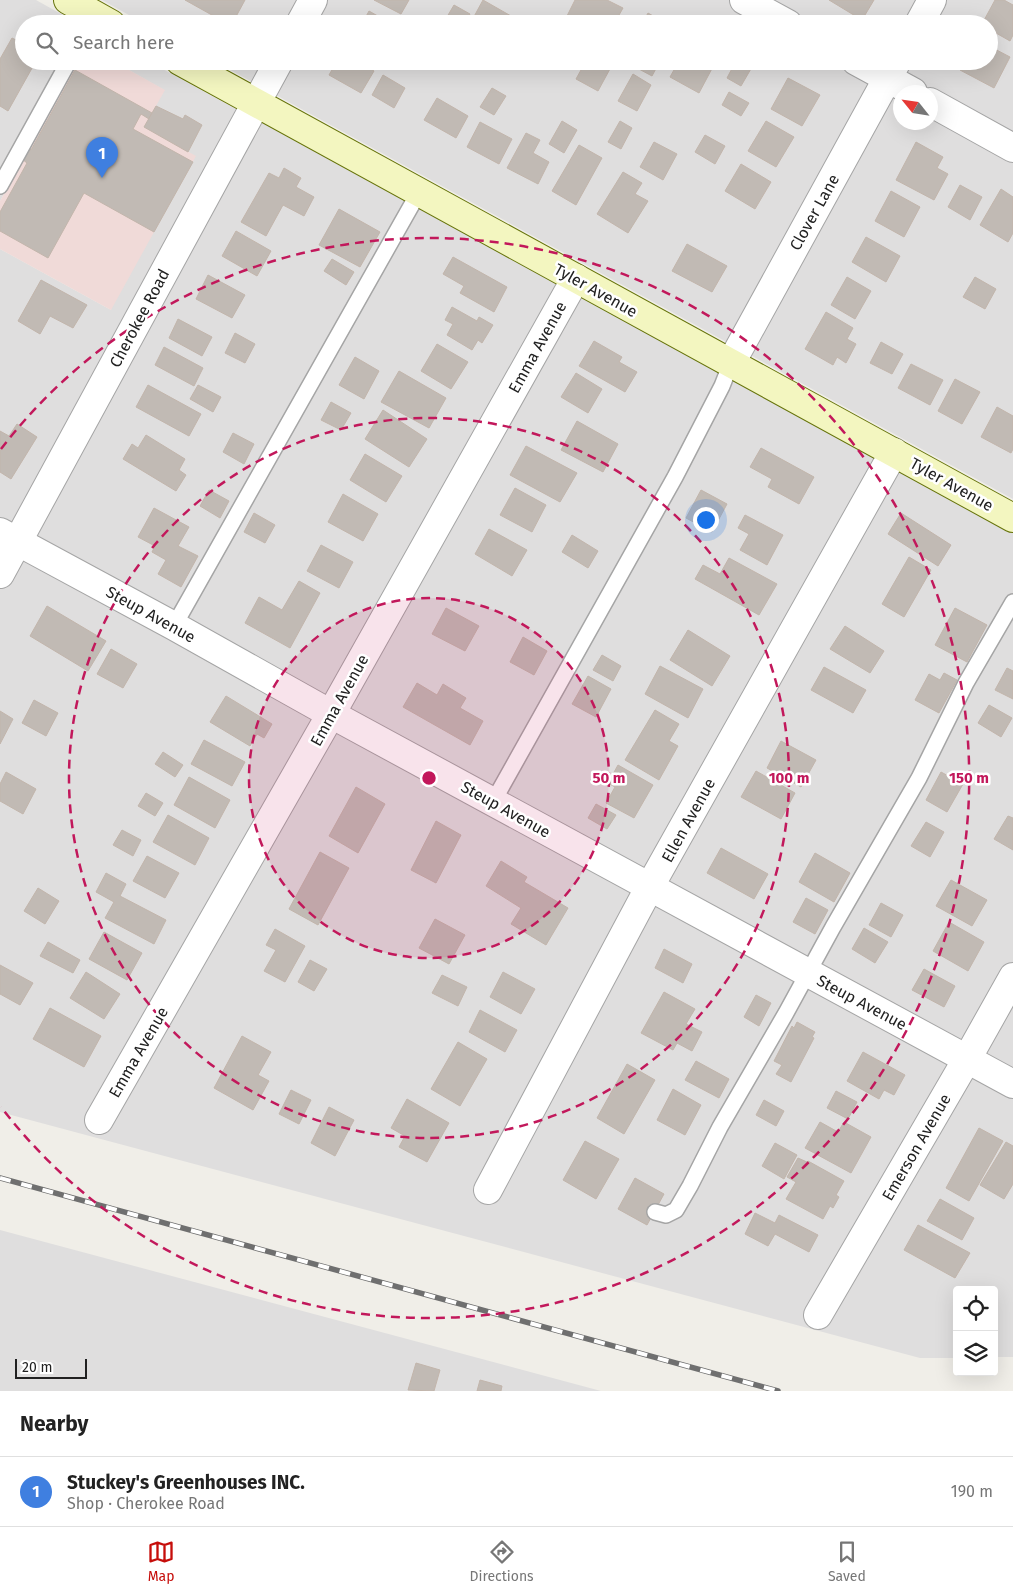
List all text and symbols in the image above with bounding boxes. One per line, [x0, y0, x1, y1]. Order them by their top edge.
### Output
search box [15, 15, 998, 70]
icon: search [33, 29, 61, 57]
text: Search here [73, 31, 174, 54]
north arrow [893, 85, 938, 130]
pin: 1 [86, 137, 118, 178]
street label: Clover Lane [786, 171, 843, 254]
street label: Tyler Avenue [551, 260, 641, 321]
street label: Cherokee Road [106, 266, 173, 371]
street label: Emma Avenue [504, 298, 570, 396]
street label: Tyler Avenue [907, 454, 997, 515]
your location [693, 507, 719, 533]
street label: Steup Avenue [103, 582, 199, 647]
street label: Emma Avenue [306, 651, 372, 749]
centre of rings [420, 769, 438, 787]
text: 50 m [592, 769, 626, 787]
text: 100 m [769, 769, 809, 787]
text: 150 m [949, 769, 989, 787]
street label: Ellen Avenue [658, 775, 719, 866]
street label: Steup Avenue [458, 777, 554, 842]
street label: Steup Avenue [814, 971, 910, 1034]
street label: Emma Avenue [105, 1003, 172, 1101]
street label: Emerson Avenue [878, 1090, 955, 1204]
map controls [953, 1286, 998, 1376]
button: locate [953, 1286, 998, 1331]
button: layers [953, 1331, 998, 1376]
scale bar [15, 1356, 88, 1379]
text: 20 m [22, 1359, 52, 1376]
text: Nearby [20, 1411, 88, 1437]
text: Stuckey's Greenhouses INC. [67, 1471, 305, 1494]
text: 1 [32, 1482, 40, 1501]
text: 190 m [951, 1482, 993, 1501]
text: Shop · Cherokee Road [67, 1494, 225, 1513]
tab: Map [147, 1538, 175, 1585]
tab: Directions [469, 1538, 534, 1585]
tab: Saved [828, 1538, 866, 1585]

